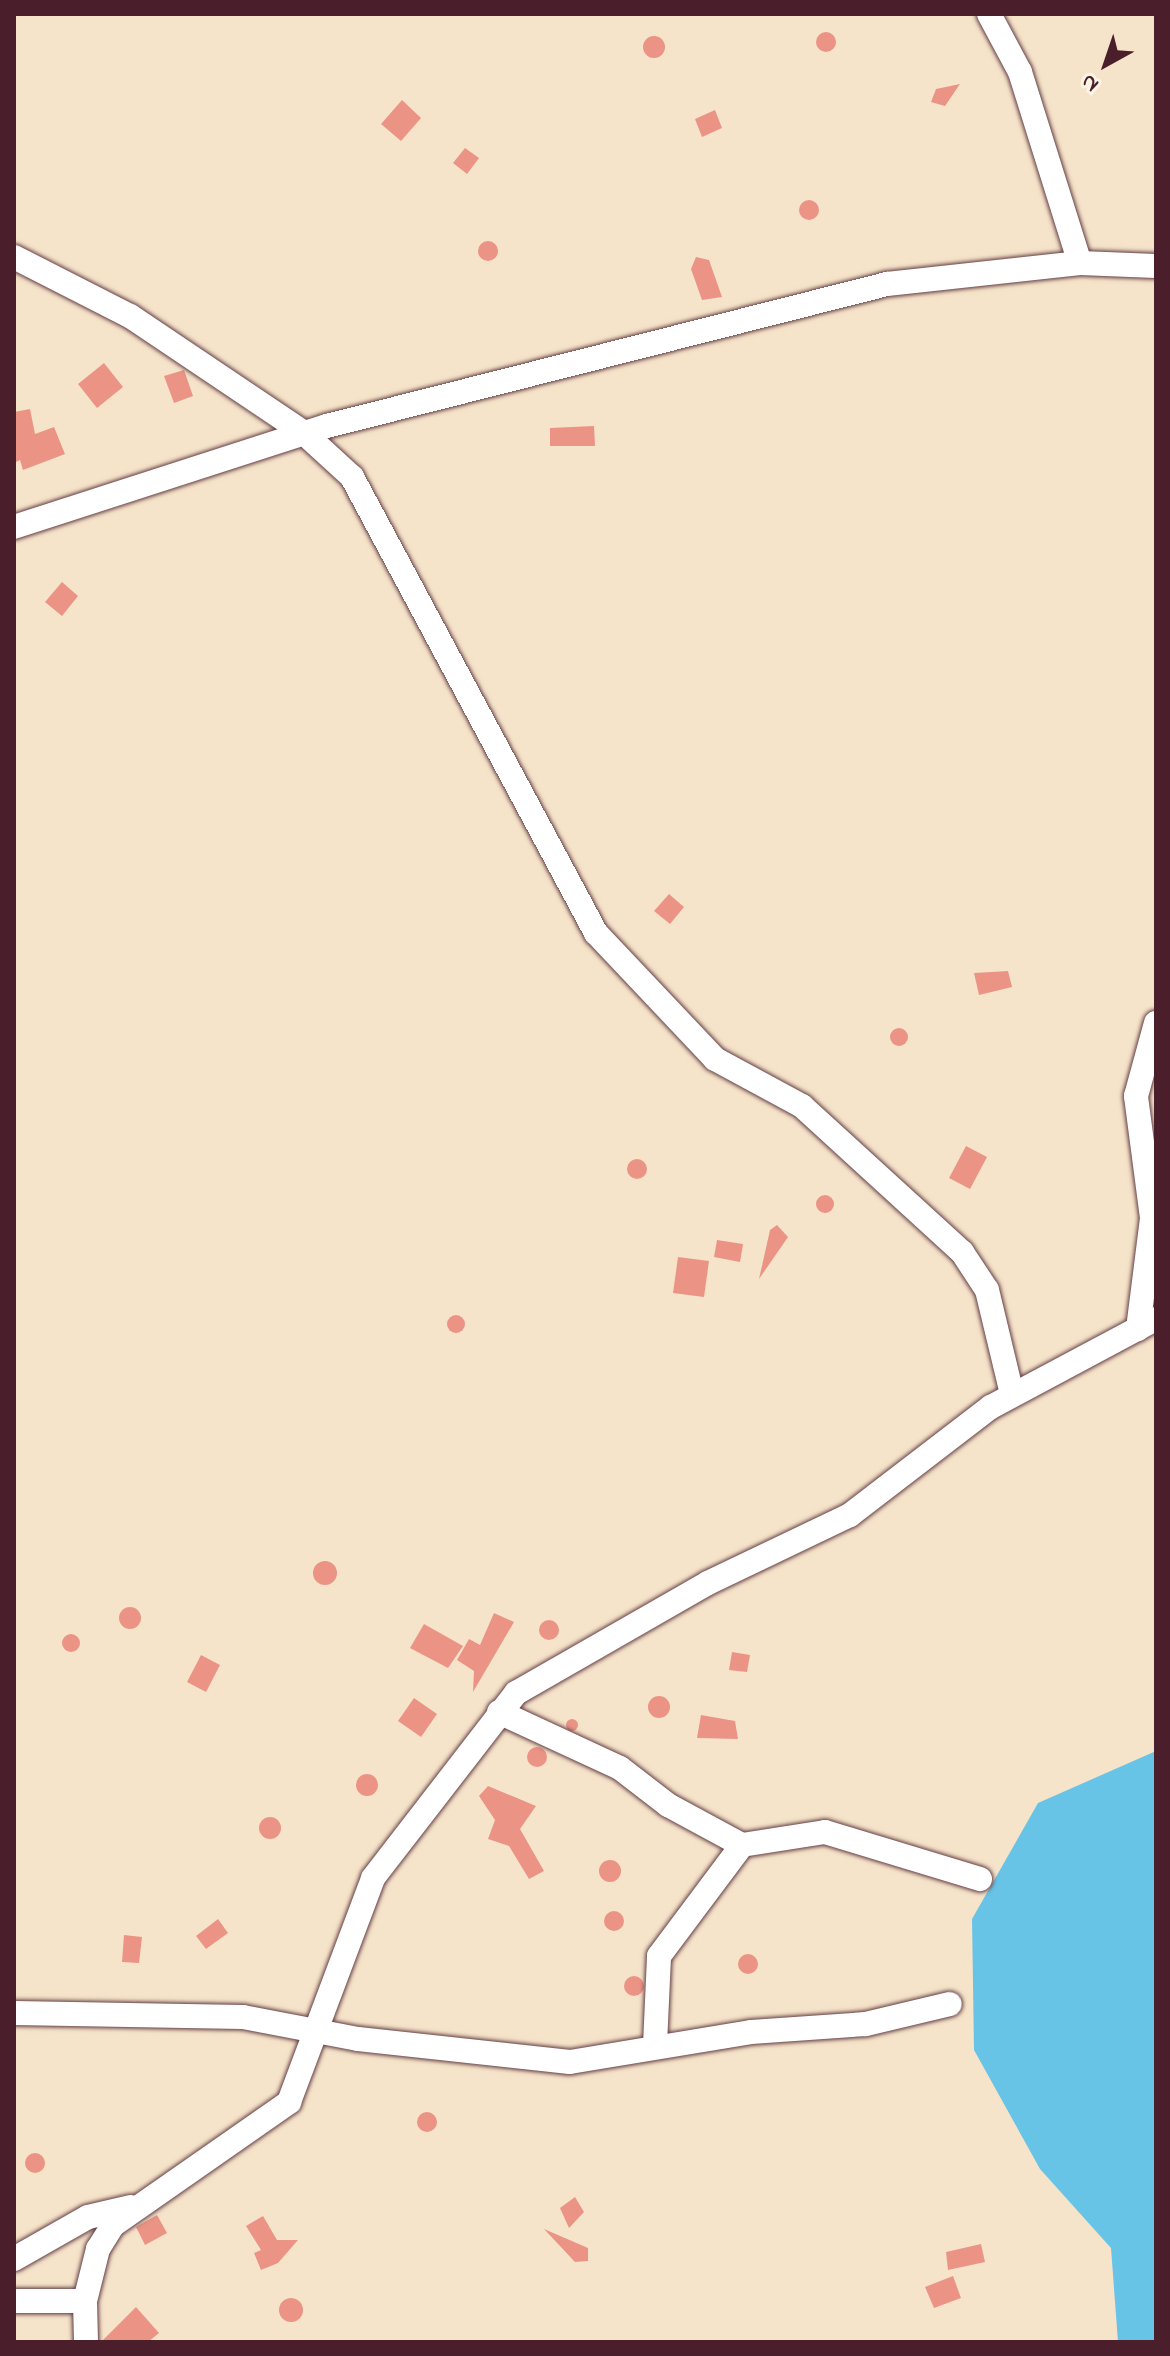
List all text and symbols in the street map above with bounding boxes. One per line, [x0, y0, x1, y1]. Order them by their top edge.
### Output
north arrow [1066, 24, 1146, 104]
text: N [1075, 65, 1107, 99]

